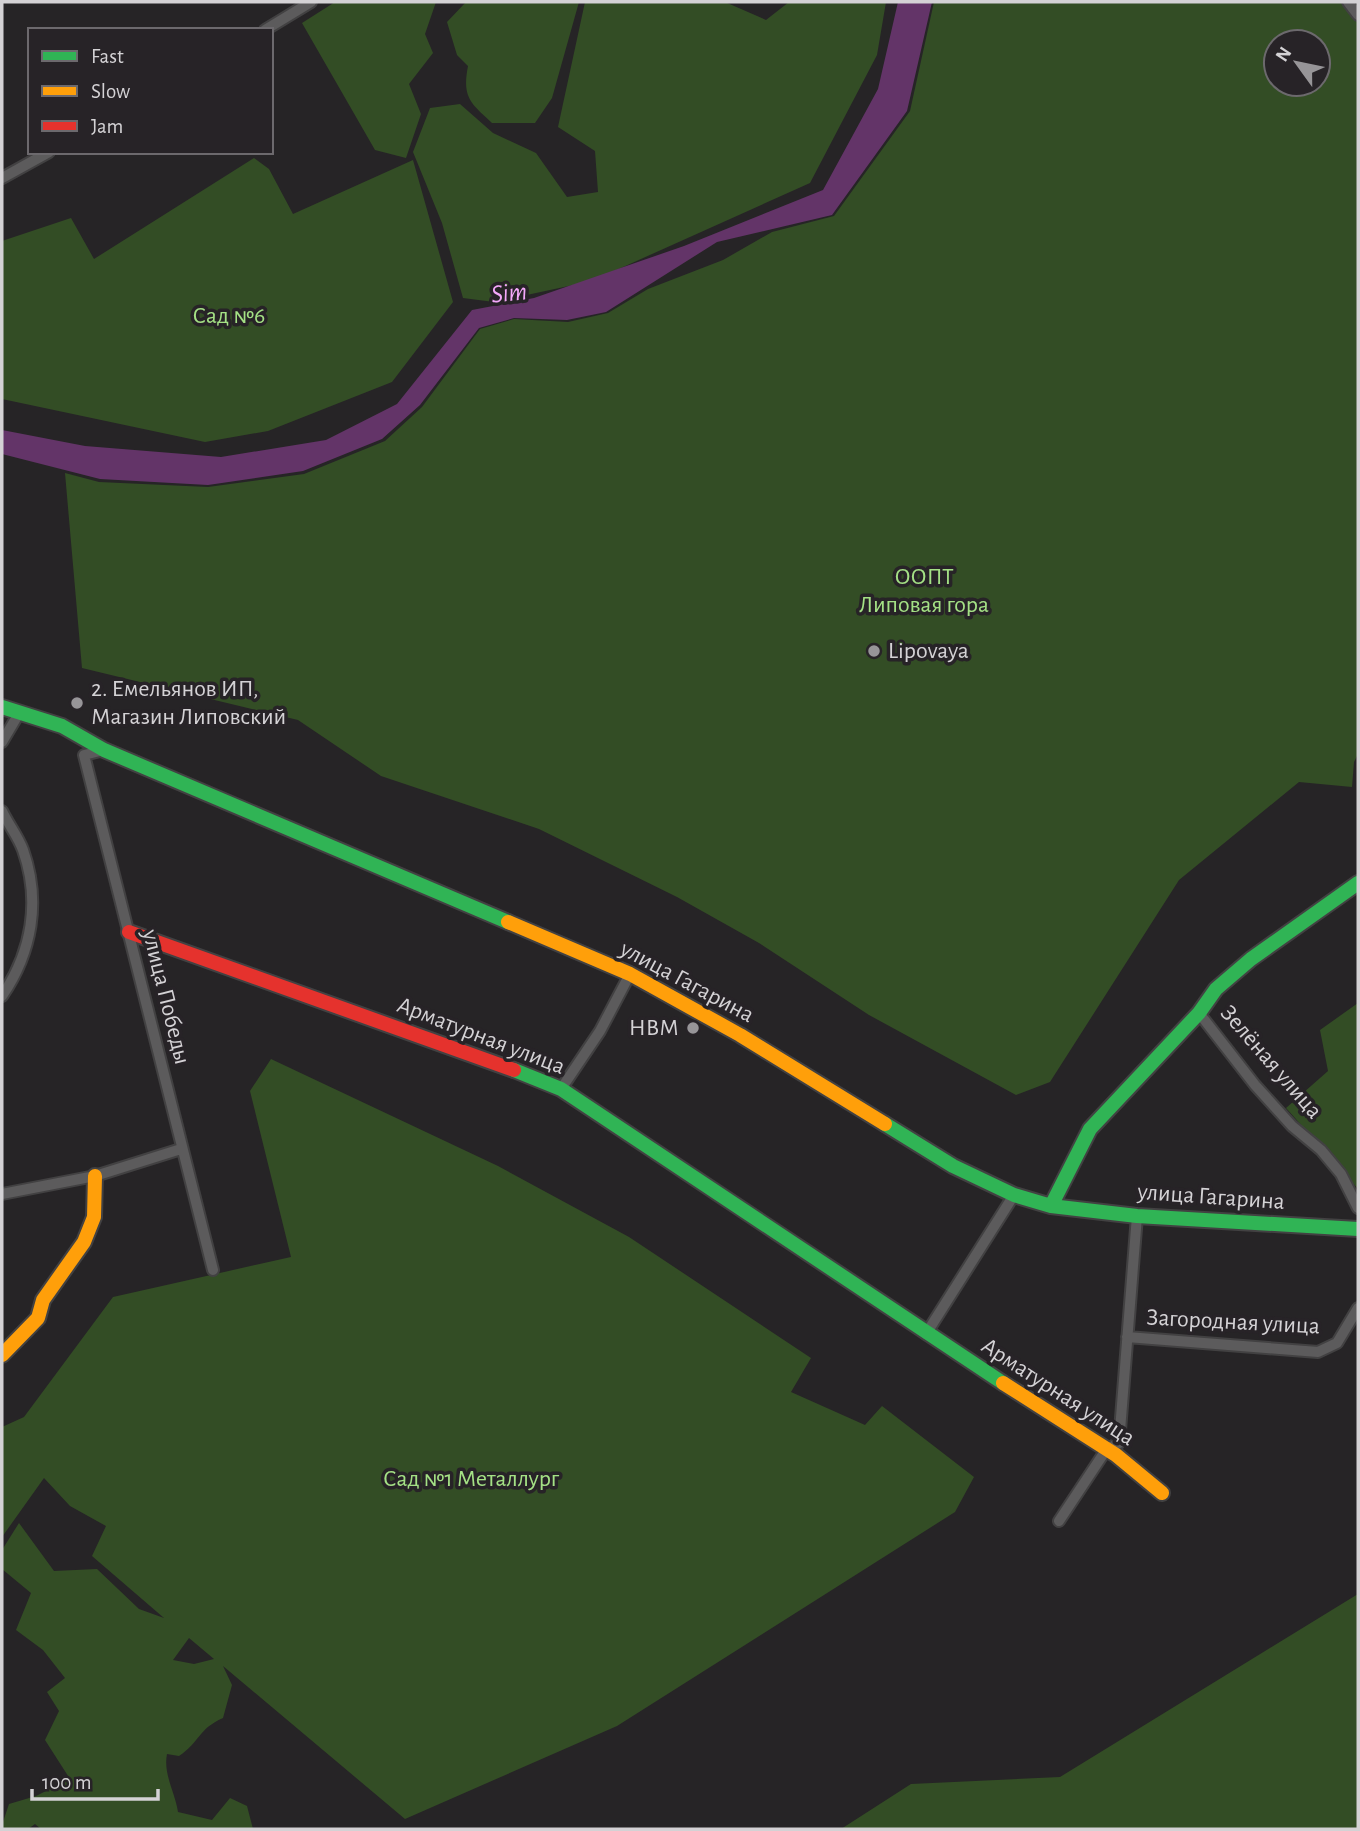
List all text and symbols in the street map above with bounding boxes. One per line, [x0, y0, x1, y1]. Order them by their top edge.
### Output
legend [28, 28, 273, 154]
north arrow [1262, 28, 1332, 98]
text: N [1272, 44, 1296, 65]
text: Fast [91, 46, 124, 67]
text: Slow [91, 81, 130, 102]
text: Jam [91, 116, 123, 137]
water label: Sim [490, 278, 528, 308]
park label: Сад №6 [193, 304, 265, 328]
park label: ООПТ Липовая гора [859, 565, 989, 617]
place label: Lipovaya [888, 639, 969, 663]
marker: Lipovaya [866, 643, 882, 659]
place label: 2. Емельянов ИП, Магазин Липовский [91, 677, 286, 729]
marker: 2. Емельянов ИП, Магазин Липовский [69, 695, 85, 711]
street label: улица Победы [137, 926, 194, 1067]
street label: улица Гагарина [615, 936, 758, 1027]
street label: Арматурная улица [394, 993, 568, 1079]
street label: Зелёная улица [1216, 1001, 1326, 1123]
place label: НВМ [629, 1016, 679, 1040]
marker: НВМ [685, 1020, 701, 1036]
street label: улица Гагарина [1136, 1180, 1285, 1214]
street label: Загородная улица [1146, 1305, 1320, 1339]
street label: Арматурная улица [977, 1334, 1139, 1450]
park label: Сад №1 Металлург [383, 1467, 560, 1491]
scale bar [32, 1758, 158, 1802]
text: 100 m [42, 1772, 92, 1793]

